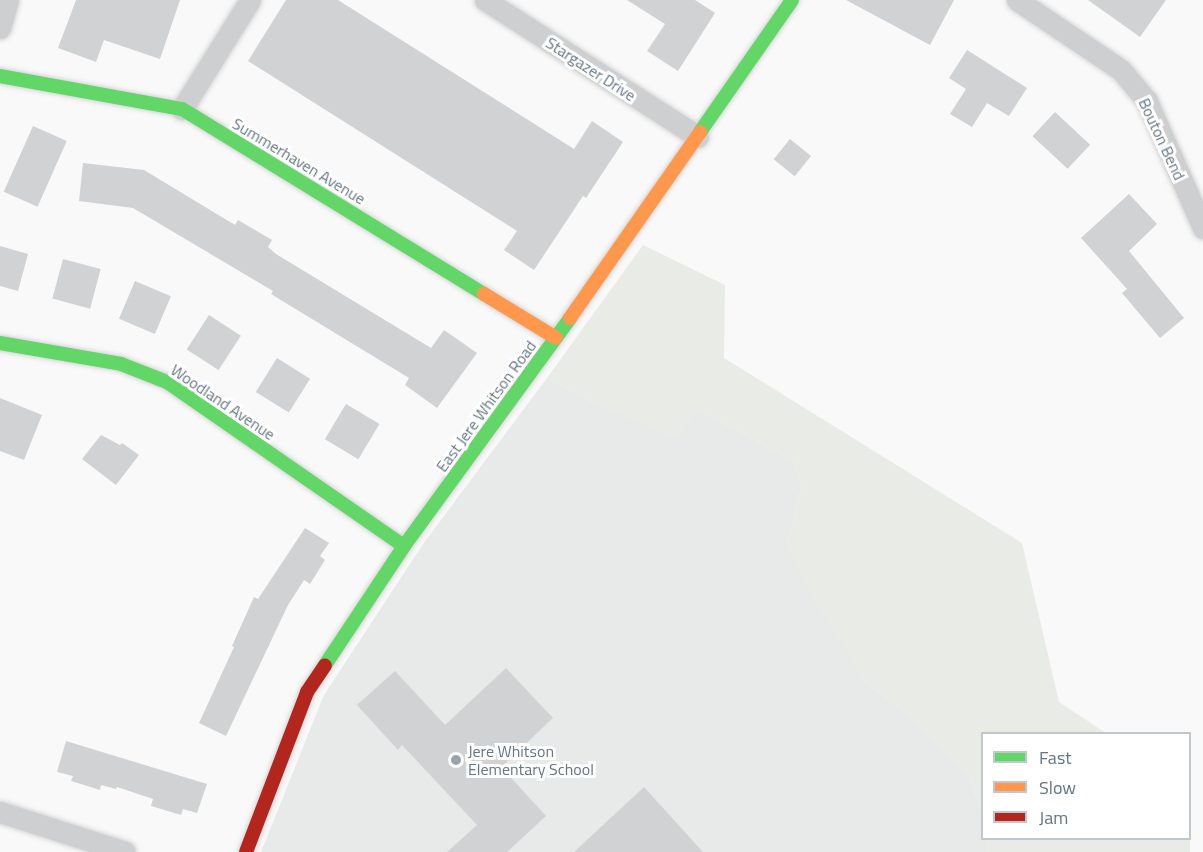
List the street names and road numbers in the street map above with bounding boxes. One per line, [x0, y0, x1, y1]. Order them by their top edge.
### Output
street label: Stargazer Drive [543, 33, 639, 105]
street label: Bouton Bend [1135, 95, 1189, 183]
street label: Summerhaven Avenue [229, 114, 369, 208]
street label: East Jere Whitson Road [432, 337, 540, 475]
street label: Woodland Avenue [167, 360, 279, 444]

